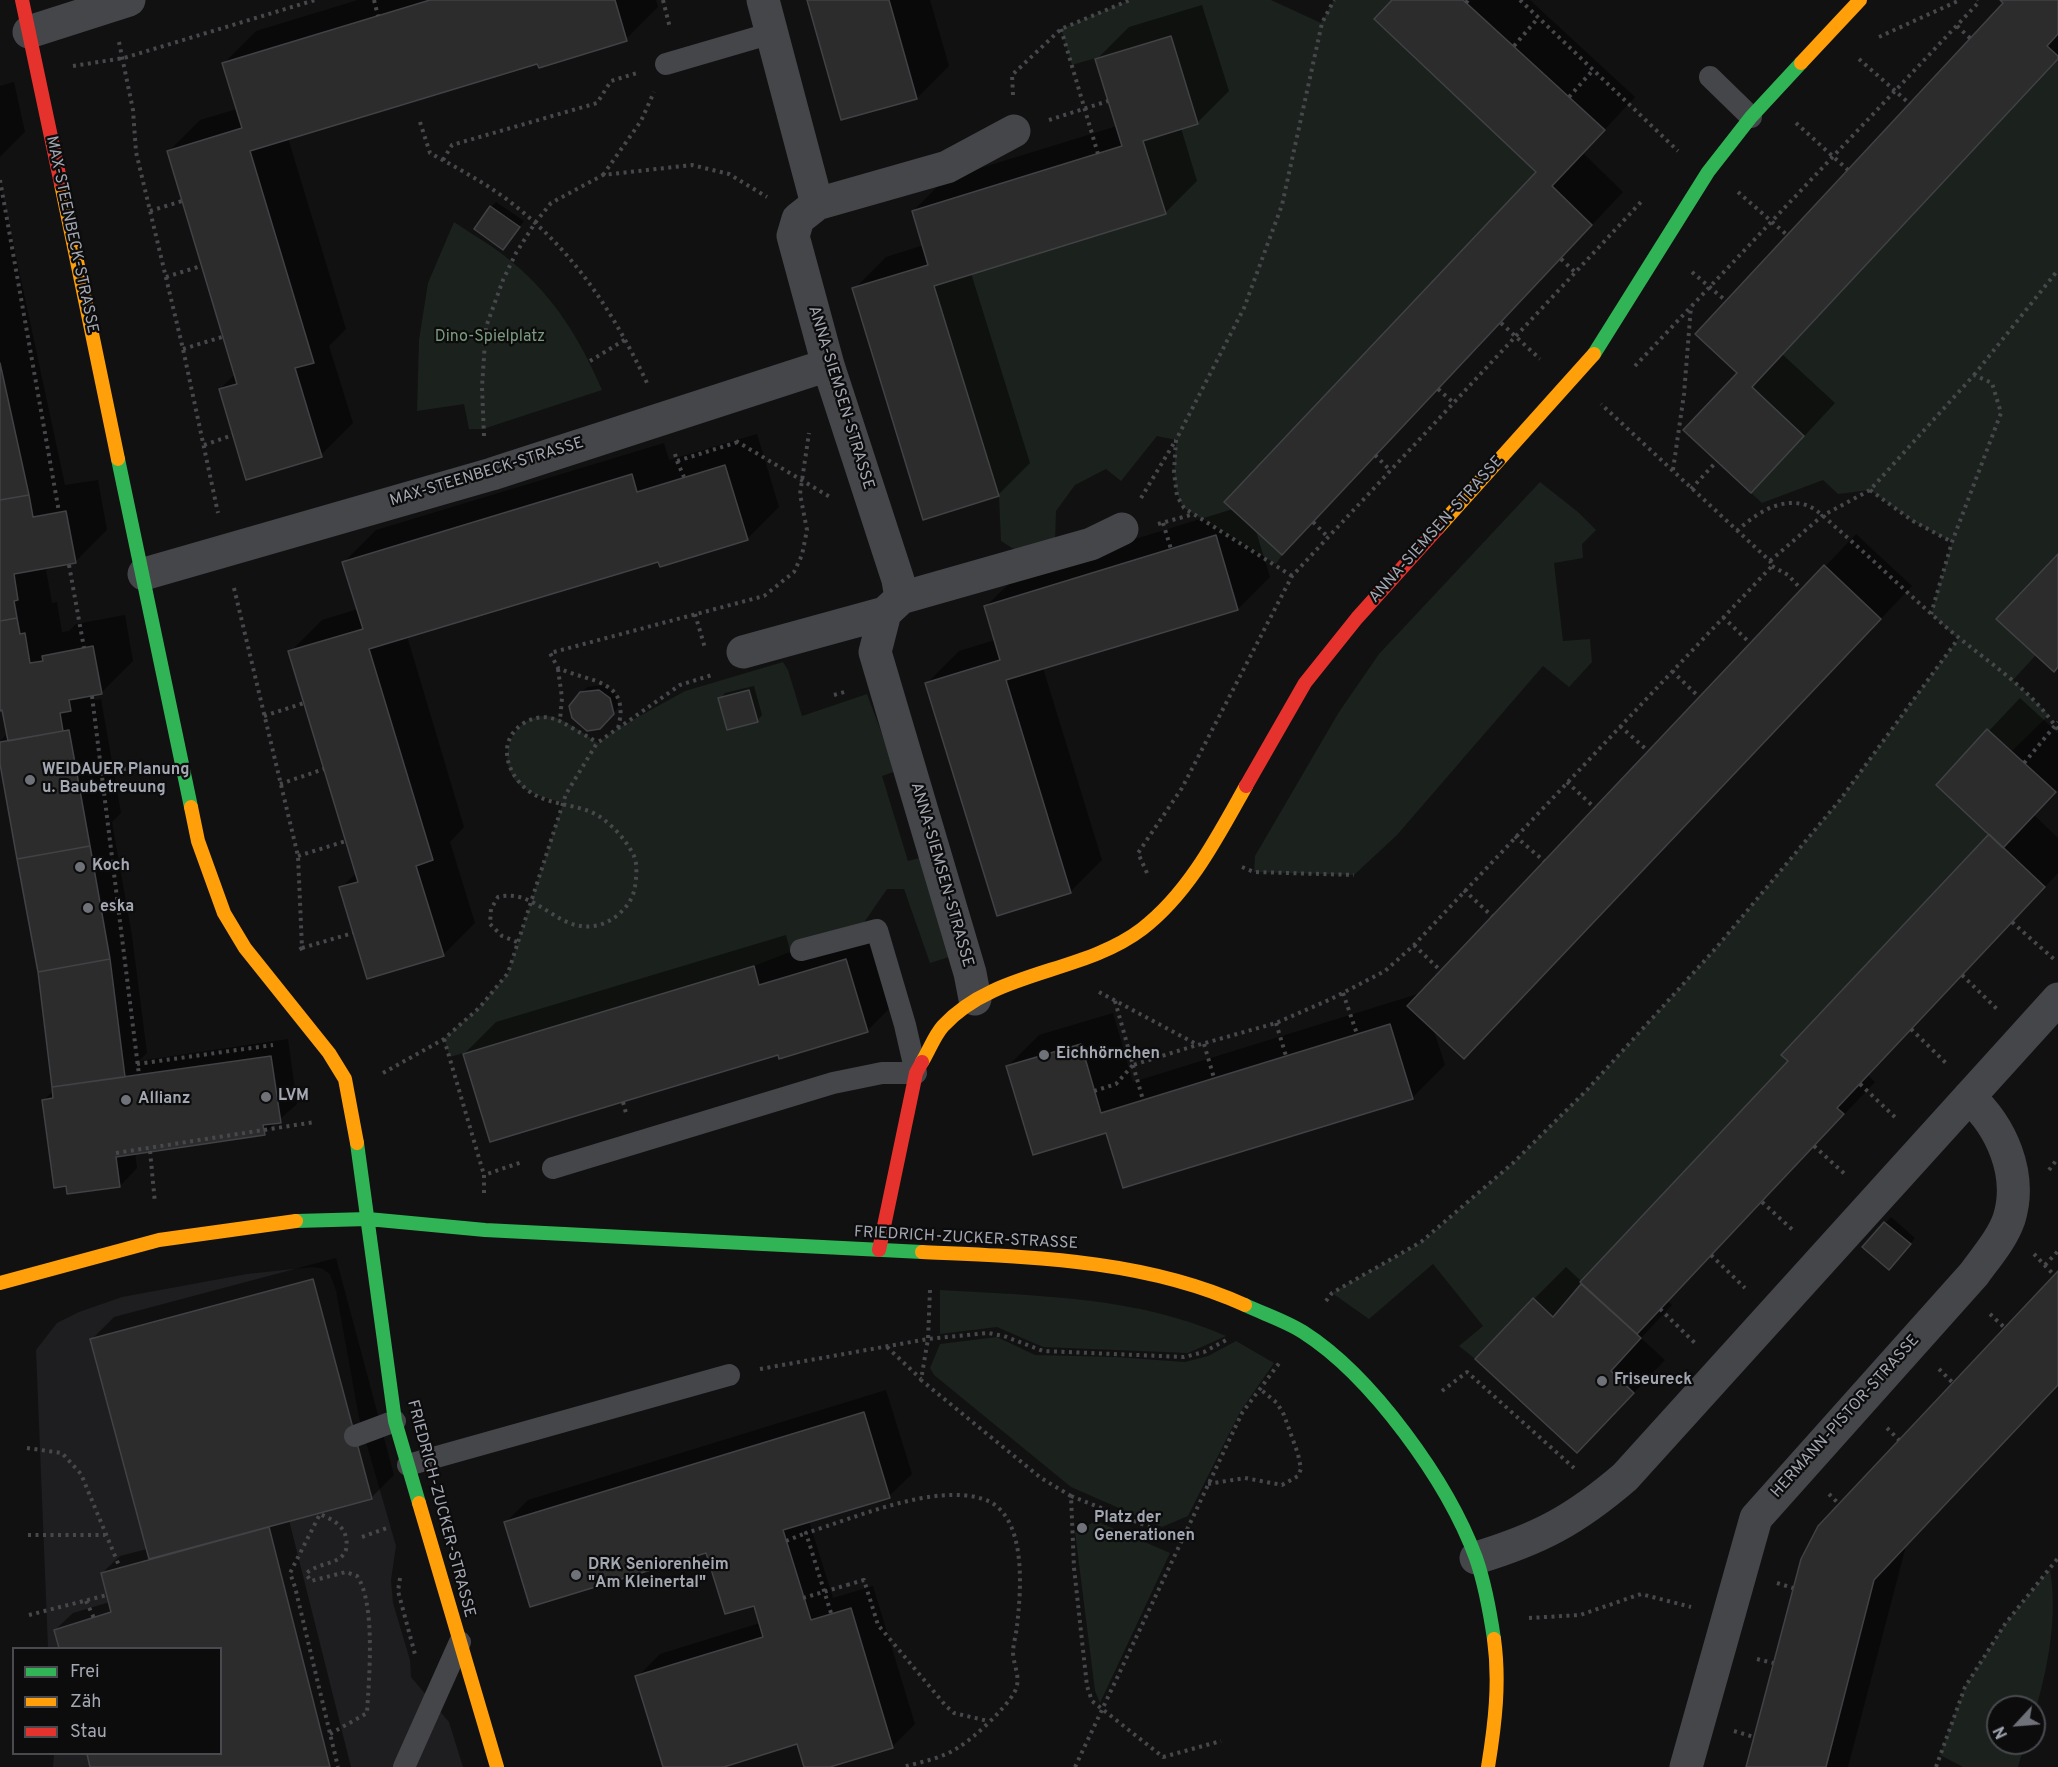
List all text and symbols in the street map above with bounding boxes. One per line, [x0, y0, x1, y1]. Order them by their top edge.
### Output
street label: MAX-STEENBECK-STRASSE [41, 134, 101, 336]
street label: ANNA-SIEMSEN-STRASSE [803, 304, 877, 492]
park label: Dino-Spielplatz [435, 328, 545, 348]
street label: MAX-STEENBECK-STRASSE [388, 434, 586, 512]
street label: ANNA-SIEMSEN-STRASSE [1366, 452, 1508, 608]
place label: WEIDAUER Planung u. Baubetreuung [42, 761, 189, 799]
marker: WEIDAUER Planung u. Baubetreuung [23, 773, 37, 787]
street label: ANNA-SIEMSEN-STRASSE [905, 780, 977, 970]
place label: Koch [92, 857, 130, 877]
marker: Koch [73, 860, 87, 874]
place label: eska [100, 898, 134, 918]
marker: eska [81, 901, 95, 915]
place label: Eichhörnchen [1056, 1045, 1160, 1065]
marker: Eichhörnchen [1037, 1048, 1051, 1062]
place label: LVM [278, 1087, 309, 1107]
place label: Allianz [138, 1090, 190, 1110]
marker: LVM [259, 1090, 273, 1104]
marker: Allianz [119, 1093, 133, 1107]
street label: FRIEDRICH-ZUCKER-STRASSE [853, 1224, 1079, 1254]
street label: HERMANN-PISTOR-STRASSE [1768, 1332, 1924, 1502]
place label: Friseureck [1614, 1371, 1692, 1391]
marker: Friseureck [1595, 1374, 1609, 1388]
street label: FRIEDRICH-ZUCKER-STRASSE [402, 1398, 478, 1620]
place label: Platz der Generationen [1094, 1509, 1195, 1547]
marker: Platz der Generationen [1075, 1521, 1089, 1535]
place label: DRK Seniorenheim "Am Kleinertal" [588, 1556, 729, 1594]
marker: DRK Seniorenheim "Am Kleinertal" [569, 1568, 583, 1582]
legend [12, 1647, 222, 1755]
text: Frei [70, 1661, 100, 1684]
text: Zäh [70, 1691, 101, 1714]
north arrow [1986, 1695, 2046, 1755]
text: Stau [70, 1721, 107, 1744]
text: N [1990, 1722, 2013, 1742]

